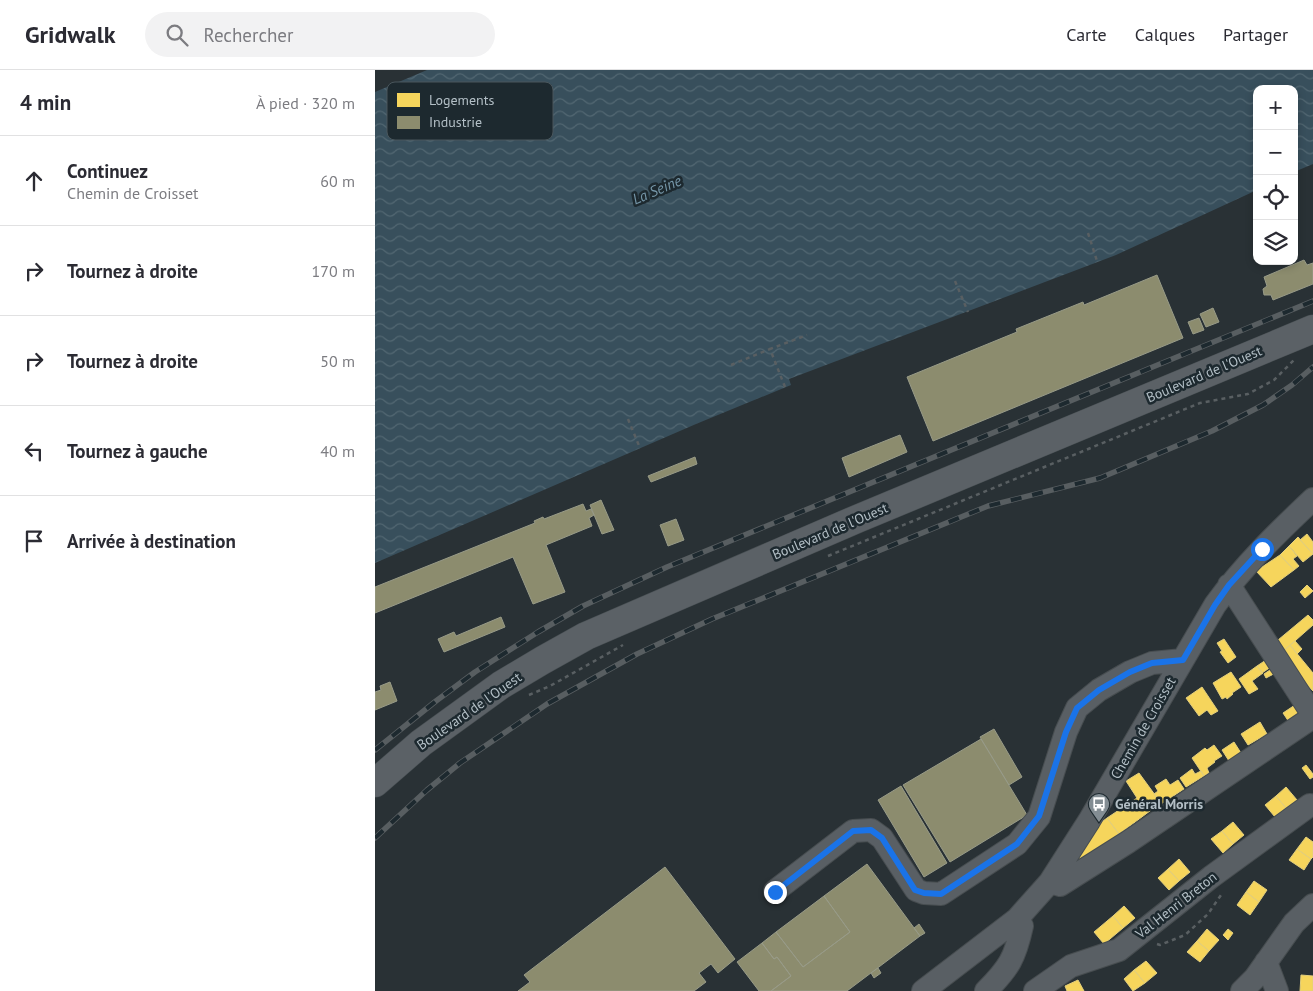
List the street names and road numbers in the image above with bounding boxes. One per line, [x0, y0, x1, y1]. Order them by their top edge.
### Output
street label: Boulevard de l'Ouest [1144, 341, 1265, 406]
street label: Boulevard de l'Ouest [770, 498, 891, 563]
street label: Boulevard de l'Ouest [413, 668, 525, 754]
street label: Chemin de Croisset [1106, 673, 1180, 782]
street label: Val Henri Breton [1131, 868, 1220, 943]

